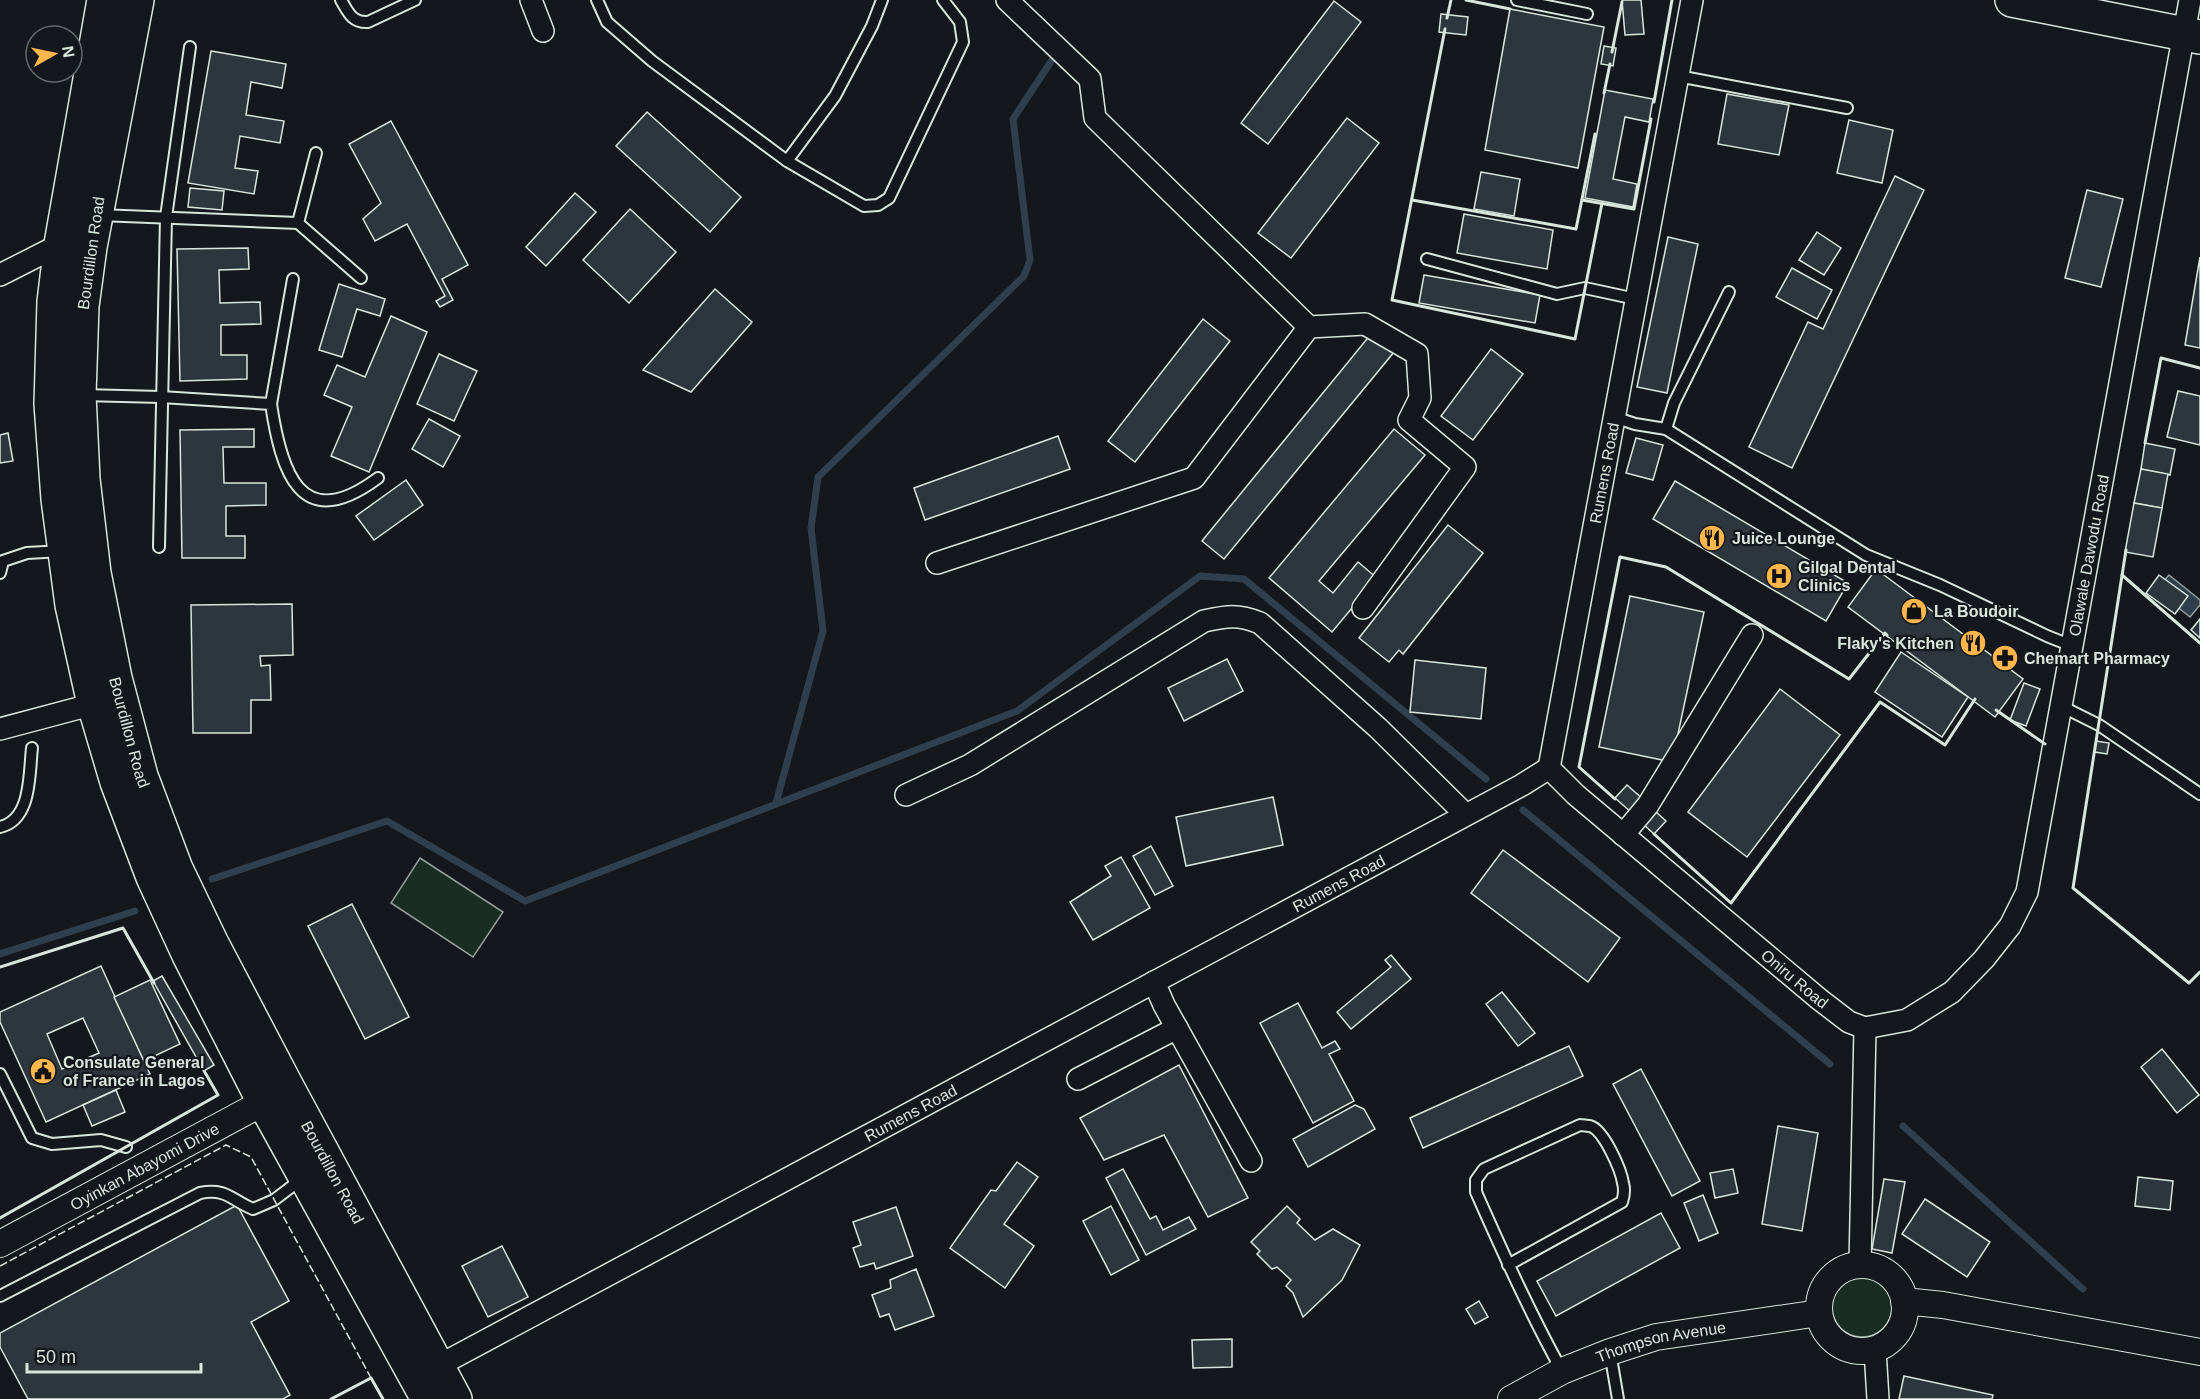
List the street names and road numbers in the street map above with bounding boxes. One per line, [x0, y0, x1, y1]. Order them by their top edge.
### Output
street label: Bourdillon Road [75, 195, 107, 311]
street label: Rumens Road [1586, 421, 1622, 525]
street label: Olawale Dawodu Road [2065, 473, 2112, 637]
street label: Bourdillon Road [107, 675, 153, 790]
street label: Rumens Road [1290, 852, 1388, 915]
street label: Oniru Road [1758, 946, 1832, 1012]
street label: Rumens Road [861, 1081, 960, 1144]
street label: Bourdillon Road [298, 1118, 367, 1226]
street label: Oyinkan Abayomi Drive [67, 1119, 222, 1213]
street label: Thompson Avenue [1593, 1318, 1727, 1365]

